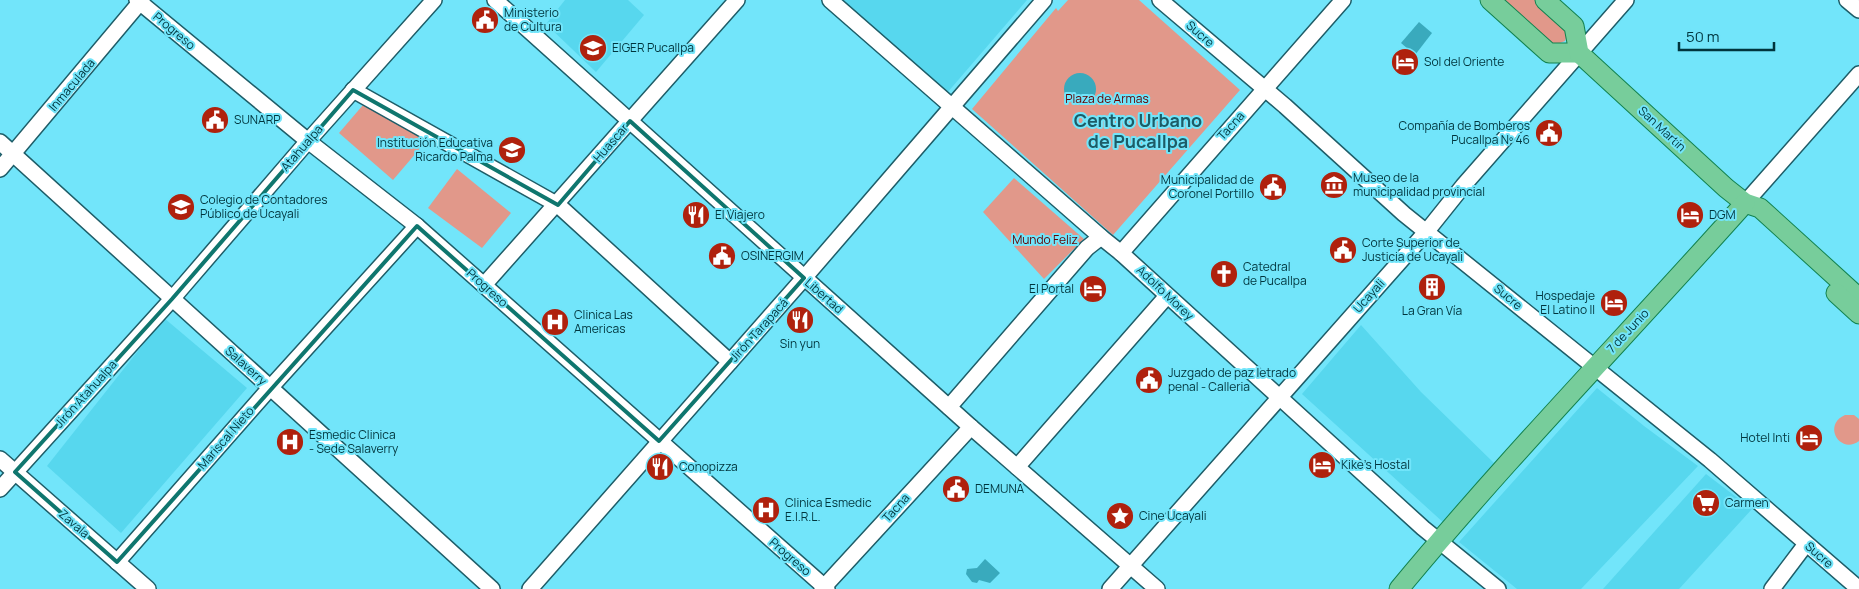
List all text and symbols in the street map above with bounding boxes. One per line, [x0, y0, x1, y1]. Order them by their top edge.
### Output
place label: Ministerio de Cultura [504, 4, 562, 35]
public building icon: Ministerio de Cultura [470, 5, 500, 35]
street label: Progreso [150, 8, 199, 53]
street label: Sucre [1183, 17, 1218, 51]
scale bar [1679, 20, 1774, 52]
text: 50 m [1686, 26, 1720, 47]
school or university icon: EIGER Pucallpa [578, 33, 608, 63]
place label: EIGER Pucallpa [612, 39, 694, 56]
hotel icon: Sol del Oriente [1390, 47, 1420, 77]
place label: Sol del Oriente [1424, 53, 1504, 70]
street label: Inmaculada [45, 55, 99, 115]
park label: Plaza de Armas [1065, 90, 1149, 107]
street label: San Martín [1635, 102, 1690, 155]
public building icon: SUNARP [200, 105, 230, 135]
district label: Centro Urbano de Pucallpa [1074, 108, 1202, 153]
street label: Tacna [1213, 108, 1248, 144]
place label: SUNARP [234, 111, 280, 128]
place label: Compañía de Bomberos Pucallpa Nº 46 [1399, 117, 1530, 148]
public building icon: Compañía de Bomberos Pucallpa Nº 46 [1534, 118, 1564, 148]
street label: Huascar [589, 119, 633, 166]
street label: Atahualpa [277, 121, 327, 175]
place label: Institución Educativa Ricardo Palma [377, 134, 493, 165]
school or university icon: Institución Educativa Ricardo Palma [497, 135, 527, 165]
place label: Museo de la municipalidad provincial [1353, 169, 1485, 200]
museum icon: Museo de la municipalidad provincial [1319, 170, 1349, 200]
place label: Municipalidad de Coronel Portillo [1161, 171, 1254, 202]
public building icon: Municipalidad de Coronel Portillo [1258, 172, 1288, 202]
place label: Colegio de Contadores Público de Ucayali [200, 191, 327, 222]
school or university icon: Colegio de Contadores Público de Ucayali [166, 192, 196, 222]
restaurant icon: El Viajero [681, 200, 711, 230]
hotel icon: DGM [1675, 200, 1705, 230]
place label: El Viajero [715, 206, 765, 223]
place label: DGM [1709, 206, 1736, 223]
park label: Mundo Feliz [1012, 231, 1078, 248]
place label: Corte Superior de Justicia de Ucayali [1362, 234, 1463, 265]
public building icon: Corte Superior de Justicia de Ucayali [1328, 235, 1358, 265]
public building icon: OSINERGIM [707, 241, 737, 271]
place label: OSINERGIM [741, 247, 804, 264]
place label: Catedral de Pucallpa [1243, 258, 1307, 289]
church icon: Catedral de Pucallpa [1209, 259, 1239, 289]
street label: Adolfo Morey [1133, 262, 1198, 324]
street label: Progreso [463, 264, 512, 311]
building icon: La Gran Vía [1417, 272, 1447, 302]
street label: Libertad [801, 274, 847, 317]
hotel icon: El Portal [1078, 274, 1108, 304]
street label: Ucayali [1349, 275, 1388, 316]
place label: El Portal [1029, 280, 1074, 297]
street label: Sucre [1490, 280, 1526, 313]
place label: Hospedaje El Latino II [1536, 287, 1595, 318]
hotel icon: Hospedaje El Latino II [1599, 288, 1629, 318]
street label: Jirón Tarapacá [726, 294, 792, 365]
place label: La Gran Vía [1402, 302, 1462, 319]
restaurant icon: Sin yun [785, 305, 815, 335]
street label: 7 de Junio [1603, 305, 1652, 356]
place label: Clinica Las Americas [574, 306, 633, 337]
hospital icon: Clinica Las Americas [540, 307, 570, 337]
place label: Sin yun [780, 335, 820, 352]
street label: Salaverry [222, 342, 271, 389]
street label: Jirón Atahualpa [51, 356, 121, 431]
place label: Juzgado de paz letrado penal - Calleria [1168, 364, 1296, 395]
public building icon: Juzgado de paz letrado penal - Calleria [1134, 365, 1164, 395]
street label: Mariscal Nieto [194, 403, 258, 473]
hotel icon: Hotel Inti [1794, 423, 1824, 453]
place label: Esmedic Clinica - Sede Salaverry [309, 426, 399, 457]
hospital icon: Esmedic Clinica - Sede Salaverry [275, 427, 305, 457]
place label: Hotel Inti [1740, 429, 1790, 446]
hotel icon: Kike's Hostal [1307, 450, 1337, 480]
restaurant icon: Conopizza [645, 452, 675, 482]
place label: Kike's Hostal [1341, 456, 1410, 473]
place label: Conopizza [679, 458, 738, 475]
public building icon: DEMUNA [941, 474, 971, 504]
place label: DEMUNA [975, 480, 1025, 497]
supermarket icon: Carmen [1691, 488, 1721, 518]
street label: Tacna [878, 490, 913, 526]
place label: Clinica Esmedic E.I.R.L. [785, 494, 872, 525]
place label: Carmen [1725, 494, 1769, 511]
hospital icon: Clinica Esmedic E.I.R.L. [751, 495, 781, 525]
place icon: Cine Ucayali [1105, 501, 1135, 531]
street label: Zavala [55, 506, 93, 542]
place label: Cine Ucayali [1139, 507, 1207, 524]
street label: Progreso [766, 534, 815, 580]
street label: Sucre [1802, 538, 1837, 572]

